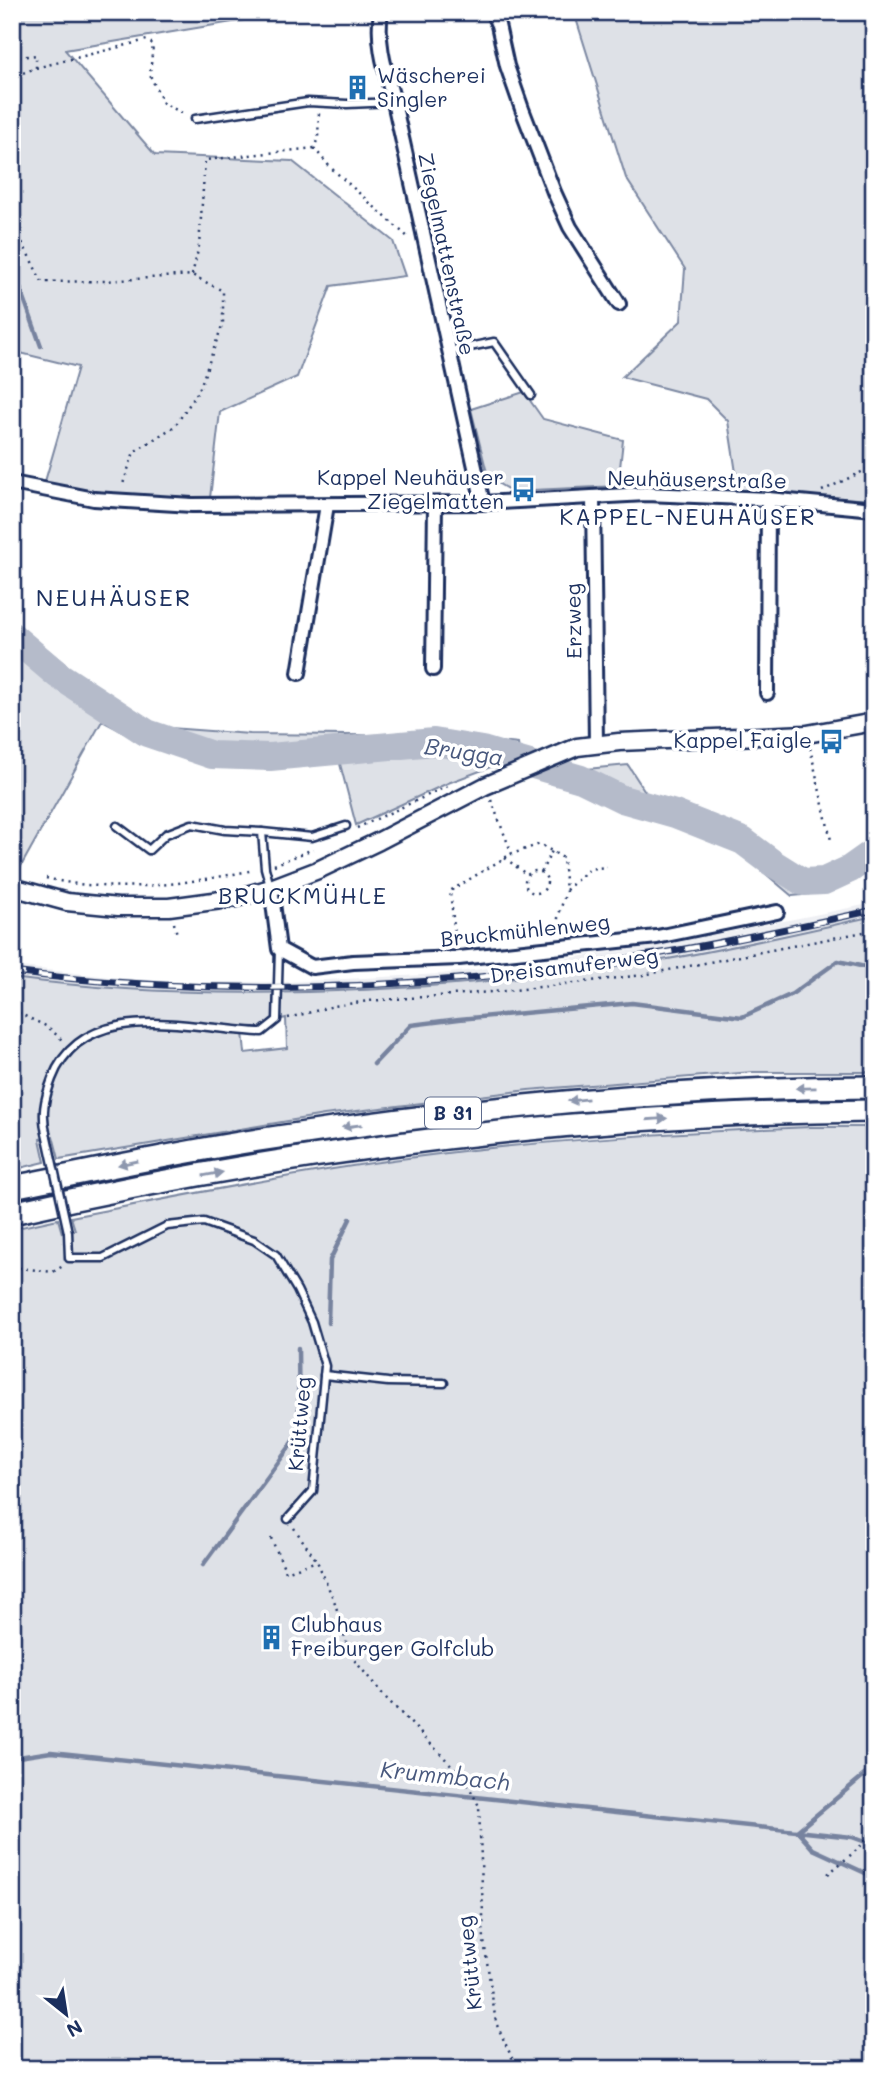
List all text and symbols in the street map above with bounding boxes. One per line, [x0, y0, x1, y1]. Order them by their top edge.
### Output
place label: Wäscherei Singler [377, 61, 486, 112]
building icon: Wäscherei Singler [343, 74, 371, 102]
street label: Ziegelmattenstraße [413, 150, 482, 357]
place label: Kappel Neuhäuser Ziegelmatten [317, 463, 504, 514]
street label: Neuhäuserstraße [607, 463, 787, 494]
bus stop icon: Kappel Neuhäuser Ziegelmatten [510, 476, 538, 504]
district label: KAPPEL-NEUHÄUSER [559, 501, 817, 531]
district label: NEUHÄUSER [36, 581, 192, 612]
street label: Erzweg [558, 583, 587, 659]
place label: Kappel Faigle [674, 726, 812, 753]
bus stop icon: Kappel Faigle [818, 727, 846, 755]
water label: Brugga [423, 730, 506, 772]
district label: BRUCKMÜHLE [218, 880, 388, 910]
street label: Bruckmühlenweg [439, 907, 611, 952]
street label: Dreisamuferweg [488, 941, 659, 988]
one-way arrow [794, 1082, 816, 1093]
one-way arrow [567, 1095, 589, 1106]
road number: B 31 [425, 1098, 481, 1128]
one-way arrow [646, 1114, 668, 1125]
one-way arrow [341, 1121, 363, 1132]
one-way arrow [117, 1158, 139, 1169]
one-way arrow [202, 1168, 224, 1179]
street label: Krüttweg [281, 1376, 316, 1472]
place label: Clubhaus Freiburger Golfclub [291, 1610, 495, 1661]
building icon: Clubhaus Freiburger Golfclub [257, 1623, 285, 1651]
water label: Krummbach [379, 1753, 511, 1797]
street label: Krüttweg [450, 1915, 487, 2012]
north arrow [32, 1980, 102, 2050]
text: N [62, 2015, 87, 2044]

